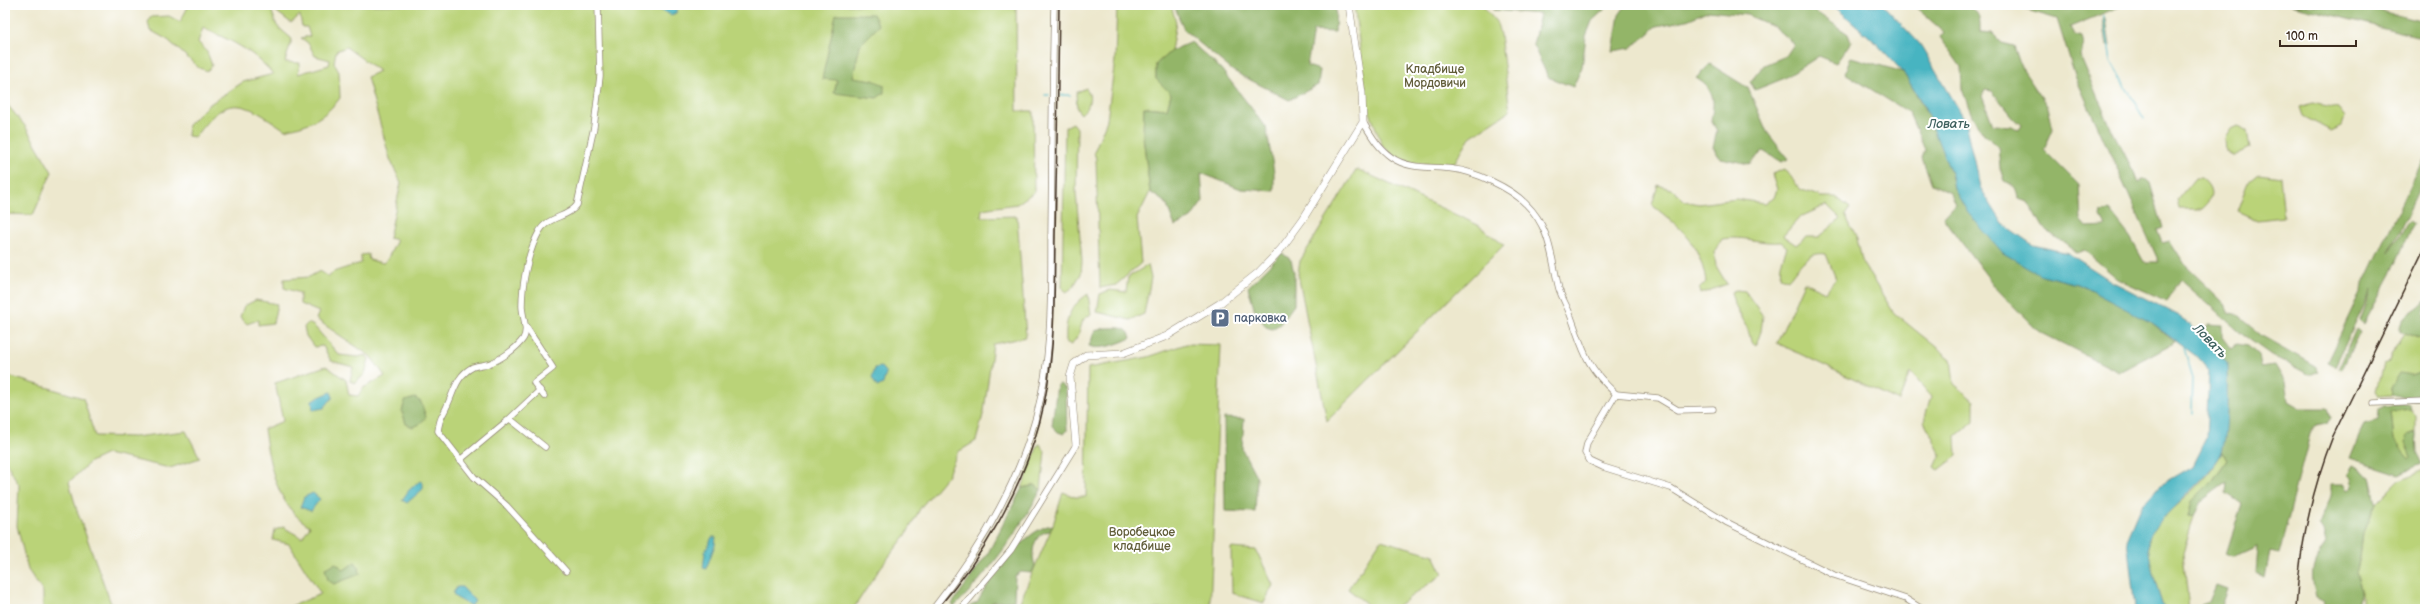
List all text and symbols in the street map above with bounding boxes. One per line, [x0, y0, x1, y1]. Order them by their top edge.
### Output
scale bar [2280, 22, 2356, 48]
text: 100 m [2286, 29, 2318, 44]
park label: Кладбище Мордовичи [1404, 62, 1466, 91]
water label: Ловать [1927, 116, 1971, 132]
parking icon: парковка [1209, 307, 1231, 329]
place label: парковка [1234, 311, 1287, 326]
water label: Ловать [2189, 320, 2231, 362]
park label: Воробецкое кладбище [1109, 525, 1176, 554]

